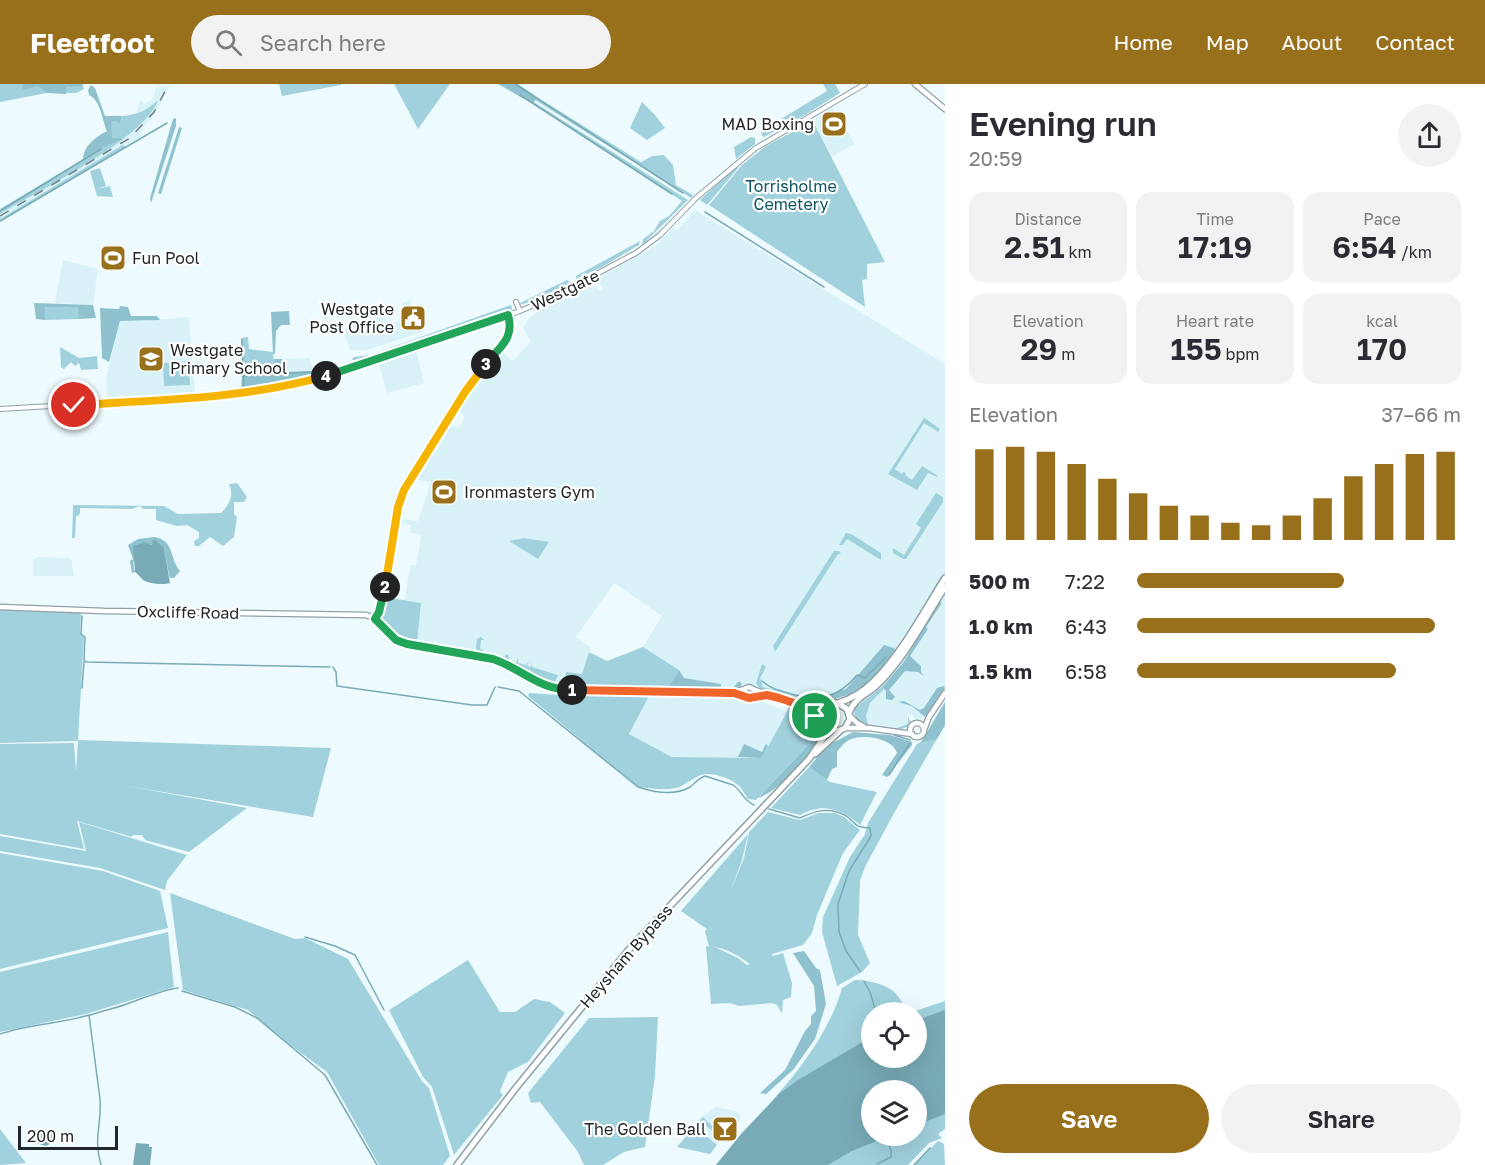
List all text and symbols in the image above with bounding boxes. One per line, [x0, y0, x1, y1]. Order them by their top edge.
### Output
search box [191, 15, 611, 69]
text: Fleetfoot [30, 26, 155, 59]
icon: search [212, 26, 245, 59]
text: Search here [260, 29, 386, 56]
text: Home [1113, 29, 1173, 55]
text: Map [1206, 29, 1249, 55]
text: About [1282, 29, 1342, 55]
text: Contact [1375, 29, 1455, 55]
text: Evening run [969, 104, 1157, 143]
button: share [1398, 104, 1461, 167]
sports icon: MAD Boxing [819, 109, 849, 139]
place label: MAD Boxing [722, 114, 814, 134]
text: 20:59 [969, 146, 1023, 170]
park label: Torrisholme Cemetery [745, 176, 837, 214]
text: Distance [1014, 209, 1082, 229]
text: Time [1196, 209, 1234, 229]
text: Pace [1363, 209, 1401, 229]
text: 2.51 [1004, 229, 1065, 265]
text: 17:19 [1178, 229, 1252, 265]
text: 6:54 [1332, 229, 1397, 265]
text: km [1065, 242, 1092, 262]
text: /km [1397, 242, 1432, 262]
sports icon: Fun Pool [98, 243, 128, 273]
place label: Fun Pool [132, 248, 200, 268]
street label: Westgate [528, 265, 602, 315]
place label: Westgate Post Office [309, 299, 394, 337]
public building icon: Westgate Post Office [398, 303, 428, 333]
text: Elevation [1012, 311, 1084, 331]
text: Heart rate [1176, 311, 1254, 331]
text: kcal [1366, 311, 1398, 331]
text: 29 [1021, 331, 1057, 367]
text: 155 [1171, 331, 1222, 367]
text: 170 [1357, 331, 1407, 367]
place label: Westgate Primary School [170, 340, 287, 378]
school or university icon: Westgate Primary School [136, 344, 166, 374]
text: m [1057, 344, 1075, 364]
text: bpm [1222, 344, 1259, 364]
pin: 3 [471, 349, 501, 379]
text: 3 [481, 354, 491, 374]
pin: 4 [311, 361, 341, 391]
text: 4 [321, 366, 331, 386]
pin [48, 379, 99, 430]
icon: check [57, 388, 90, 421]
text: Elevation [969, 402, 1058, 426]
text: 37–66 m [1381, 402, 1461, 426]
sports icon: Ironmasters Gym [429, 477, 459, 507]
place label: Ironmasters Gym [464, 482, 595, 502]
text: 500 m [969, 569, 1030, 593]
text: 7:22 [1065, 569, 1105, 593]
pin: 2 [370, 572, 400, 602]
text: 2 [380, 577, 390, 597]
street label: Oxcliffe Road [137, 601, 239, 623]
text: 1.0 km [969, 614, 1033, 638]
text: 6:43 [1065, 614, 1107, 638]
text: 1.5 km [969, 659, 1032, 683]
text: 6:58 [1065, 659, 1107, 683]
pin: 1 [557, 675, 587, 705]
text: 1 [568, 680, 576, 700]
pin [789, 690, 840, 741]
icon: arrive [798, 699, 831, 732]
street label: Heysham Bypass [575, 900, 677, 1012]
map controls [861, 1002, 927, 1146]
button: locate [861, 1002, 927, 1068]
button: layers [861, 1080, 927, 1146]
button: Save [969, 1084, 1209, 1153]
button: Share [1221, 1084, 1461, 1153]
bar icon: The Golden Ball [710, 1114, 740, 1144]
place label: The Golden Ball [584, 1119, 706, 1139]
scale bar [18, 1123, 118, 1150]
text: 200 m [27, 1126, 74, 1146]

